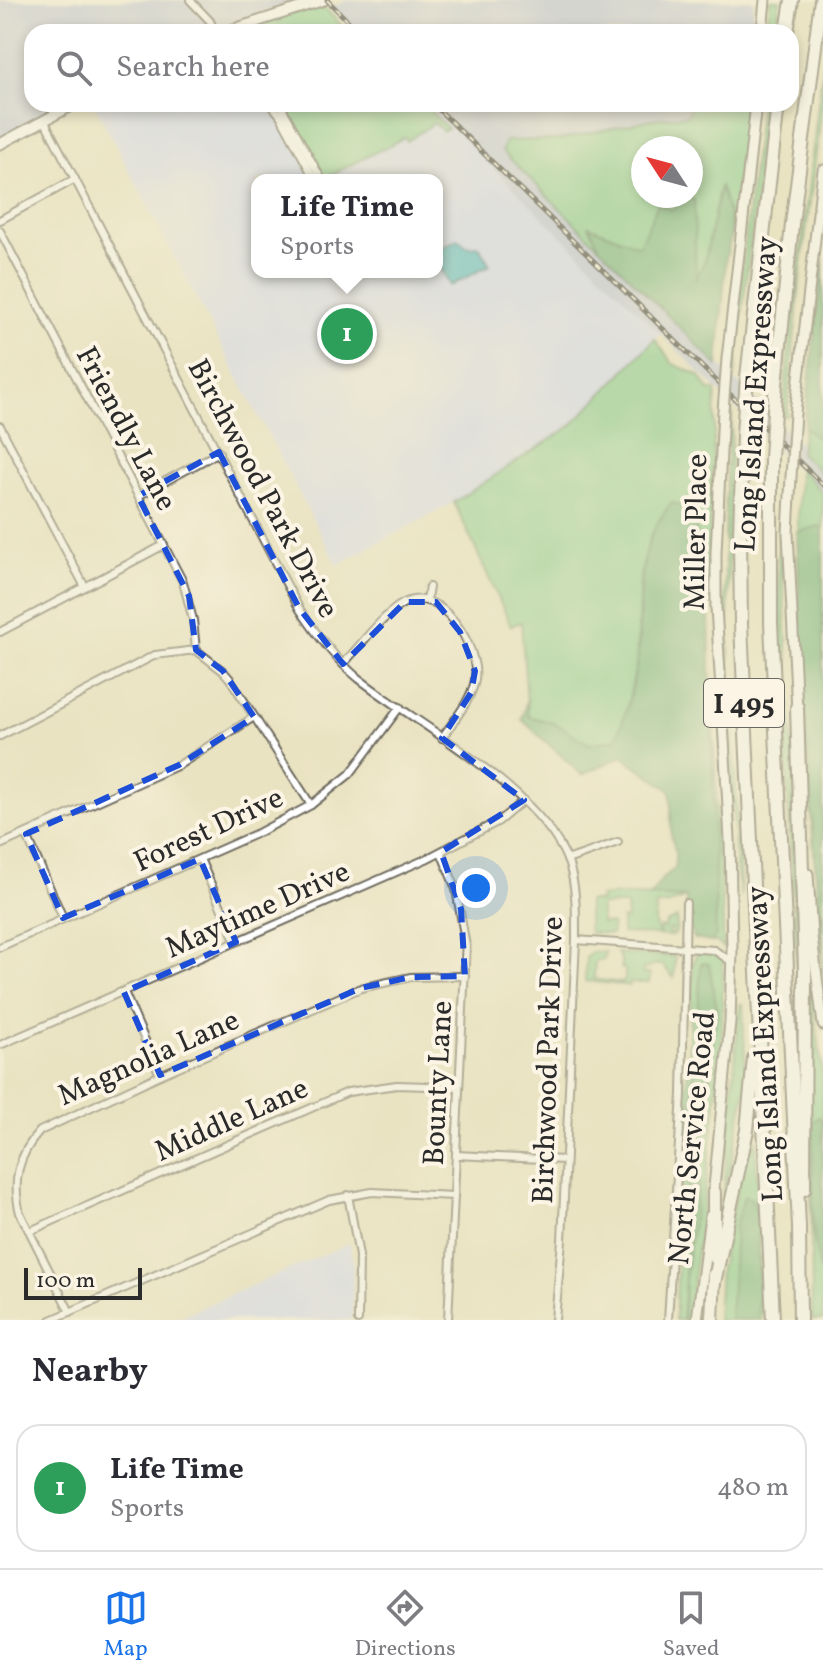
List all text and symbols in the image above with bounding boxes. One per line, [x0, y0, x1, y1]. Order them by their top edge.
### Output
search box [24, 24, 799, 112]
icon: search [52, 46, 96, 90]
text: Search here [116, 47, 270, 89]
north arrow [631, 136, 703, 208]
popup [251, 174, 443, 278]
text: Life Time [280, 187, 414, 229]
text: Sports [280, 229, 354, 265]
street label: Long Island Expressway [725, 235, 789, 553]
pin: 1 [321, 304, 373, 364]
street label: Friendly Lane [64, 339, 186, 519]
street label: Birchwood Park Drive [176, 352, 348, 626]
street label: Miller Place [675, 453, 719, 611]
road number: I 495 [704, 679, 784, 727]
street label: Forest Drive [127, 778, 291, 884]
street label: Maytime Drive [159, 851, 357, 970]
your location [456, 868, 496, 908]
street label: Long Island Expressway [737, 885, 795, 1203]
street label: Birchwood Park Drive [523, 915, 575, 1205]
street label: Magnolia Lane [51, 1000, 246, 1118]
street label: Bounty Lane [414, 1000, 464, 1167]
street label: North Service Road [659, 1009, 727, 1267]
street label: Middle Lane [148, 1068, 315, 1173]
scale bar [24, 1264, 142, 1300]
text: 100 m [36, 1266, 95, 1297]
text: Nearby [32, 1349, 148, 1396]
text: Life Time [110, 1449, 244, 1491]
text: 1 [55, 1470, 65, 1506]
text: 480 m [717, 1470, 789, 1506]
text: Sports [110, 1491, 184, 1527]
tab: Map [104, 1586, 148, 1665]
tab: Directions [355, 1586, 456, 1665]
tab: Saved [663, 1586, 719, 1665]

